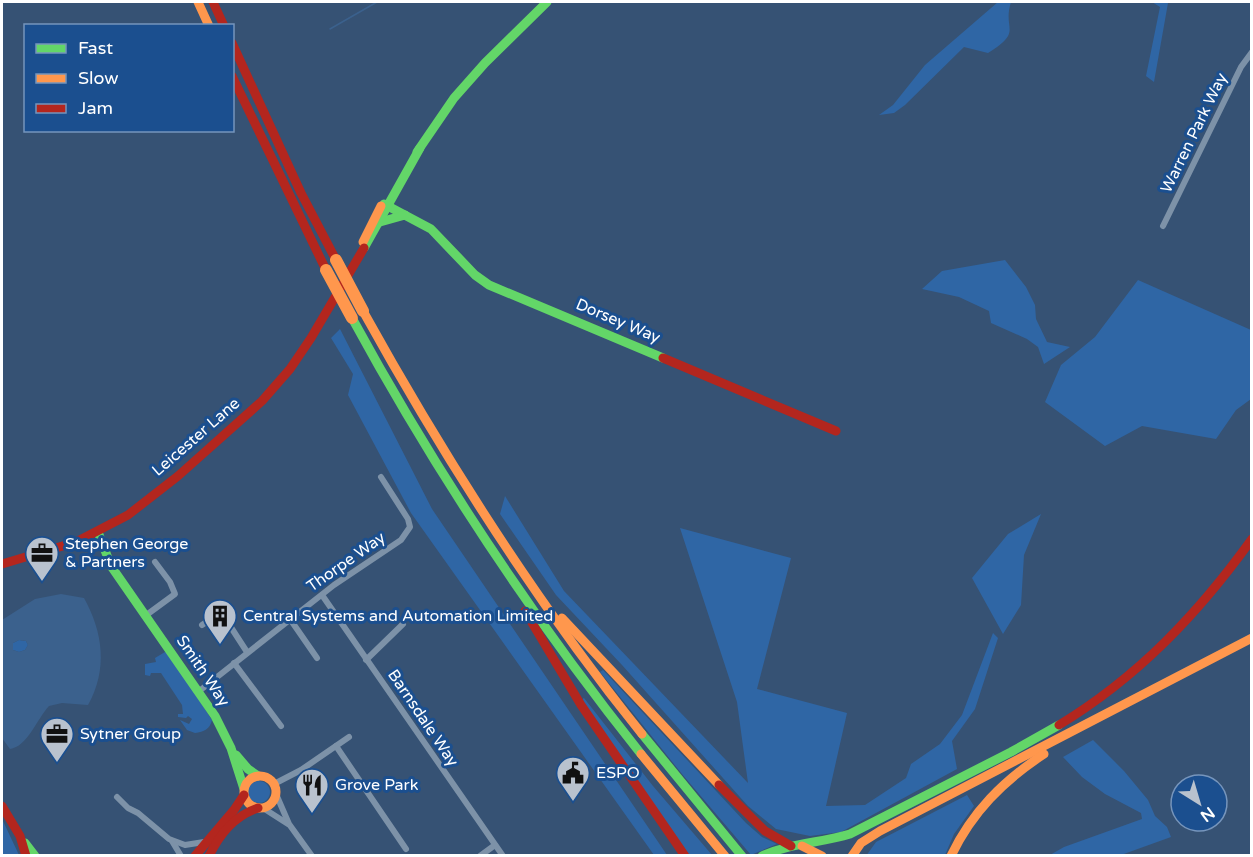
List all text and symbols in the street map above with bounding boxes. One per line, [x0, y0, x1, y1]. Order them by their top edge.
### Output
legend [24, 24, 234, 132]
text: Fast [78, 37, 113, 59]
text: Slow [78, 67, 119, 89]
street label: Warren Park Way [1156, 69, 1232, 196]
text: Jam [78, 97, 113, 119]
street label: Dorsey Way [573, 294, 664, 348]
street label: Leicester Lane [148, 393, 244, 481]
street label: Thorpe Way [303, 527, 390, 596]
place label: Stephen George & Partners [65, 534, 188, 572]
office icon: Stephen George & Partners [24, 535, 60, 582]
building icon: Central Systems and Automation Limited [202, 598, 238, 645]
place label: Central Systems and Automation Limited [243, 606, 553, 626]
street label: Smith Way [172, 632, 234, 711]
street label: Barnsdale Way [383, 666, 463, 771]
office icon: Sytner Group [39, 716, 75, 763]
place label: Sytner Group [80, 724, 181, 744]
public building icon: ESPO [555, 755, 591, 802]
place label: ESPO [596, 763, 640, 783]
restaurant icon: Grove Park [294, 767, 330, 814]
north arrow [1169, 773, 1229, 833]
place label: Grove Park [335, 775, 419, 795]
text: N [1196, 802, 1219, 826]

